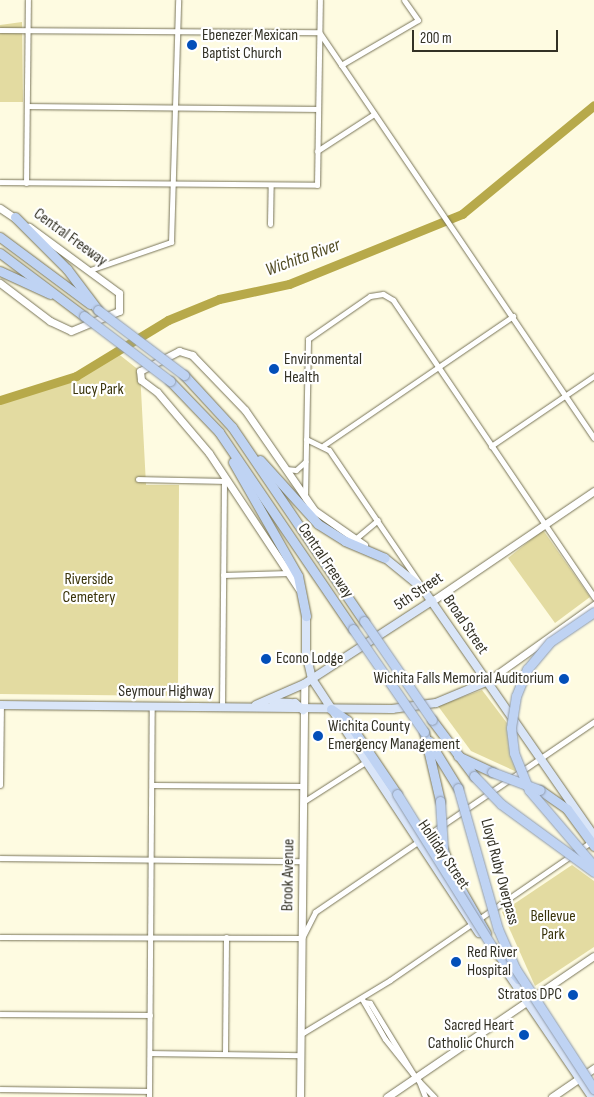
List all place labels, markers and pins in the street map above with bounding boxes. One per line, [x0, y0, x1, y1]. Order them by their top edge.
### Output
place label: Ebenezer Mexican Baptist Church [202, 26, 298, 64]
marker: Ebenezer Mexican Baptist Church [186, 39, 198, 51]
place label: Environmental Health [284, 350, 362, 388]
marker: Environmental Health [268, 363, 280, 375]
place label: Econo Lodge [276, 649, 343, 669]
marker: Econo Lodge [260, 653, 272, 665]
place label: Wichita Falls Memorial Auditorium [374, 669, 554, 689]
marker: Wichita Falls Memorial Auditorium [558, 673, 570, 685]
place label: Wichita County Emergency Management [328, 717, 460, 755]
marker: Wichita County Emergency Management [312, 730, 324, 742]
place label: Red River Hospital [467, 943, 517, 981]
marker: Red River Hospital [449, 955, 463, 969]
place label: Stratos DPC [498, 985, 562, 1005]
marker: Stratos DPC [566, 988, 580, 1002]
place label: Sacred Heart Catholic Church [428, 1016, 514, 1054]
marker: Sacred Heart Catholic Church [518, 1029, 530, 1041]

